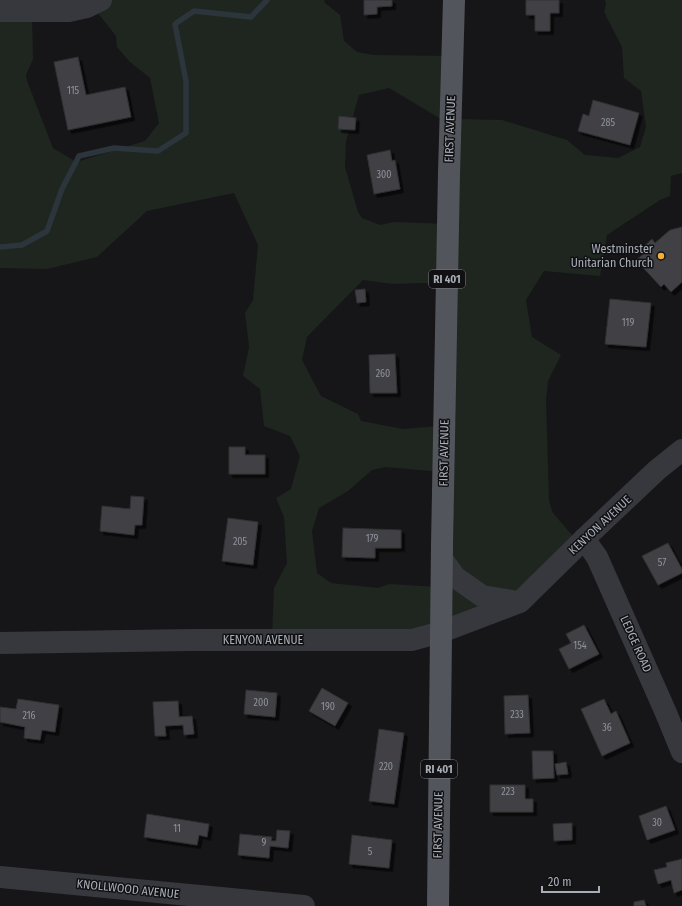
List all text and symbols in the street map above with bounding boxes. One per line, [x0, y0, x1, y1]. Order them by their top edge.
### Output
house number: 115 [67, 85, 80, 97]
street label: FIRST AVENUE [442, 95, 458, 163]
house number: 285 [601, 117, 615, 129]
house number: 300 [377, 169, 391, 181]
place label: Westminster Unitarian Church [571, 242, 654, 270]
marker: Westminster Unitarian Church [656, 251, 666, 261]
road number: RI 401 [429, 270, 465, 288]
house number: 119 [622, 317, 634, 329]
house number: 260 [376, 368, 390, 380]
street label: FIRST AVENUE [436, 419, 452, 487]
street label: KENYON AVENUE [566, 492, 634, 558]
house number: 179 [366, 533, 378, 545]
house number: 205 [233, 536, 248, 548]
house number: 57 [658, 557, 666, 569]
street label: LEDGE ROAD [617, 614, 655, 674]
street label: KENYON AVENUE [223, 633, 304, 647]
house number: 154 [573, 640, 587, 652]
house number: 200 [254, 697, 268, 709]
house number: 190 [321, 701, 335, 713]
house number: 233 [510, 709, 524, 721]
house number: 216 [22, 710, 36, 722]
house number: 36 [602, 722, 612, 734]
road number: RI 401 [421, 760, 457, 778]
house number: 220 [379, 761, 393, 773]
house number: 223 [501, 786, 515, 798]
street label: FIRST AVENUE [430, 791, 446, 859]
house number: 30 [652, 817, 662, 829]
house number: 11 [173, 823, 181, 835]
house number: 9 [262, 837, 267, 849]
house number: 5 [368, 846, 373, 858]
scale bar [542, 868, 599, 894]
text: 20 m [548, 875, 572, 889]
street label: KNOLLWOOD AVENUE [76, 877, 180, 901]

